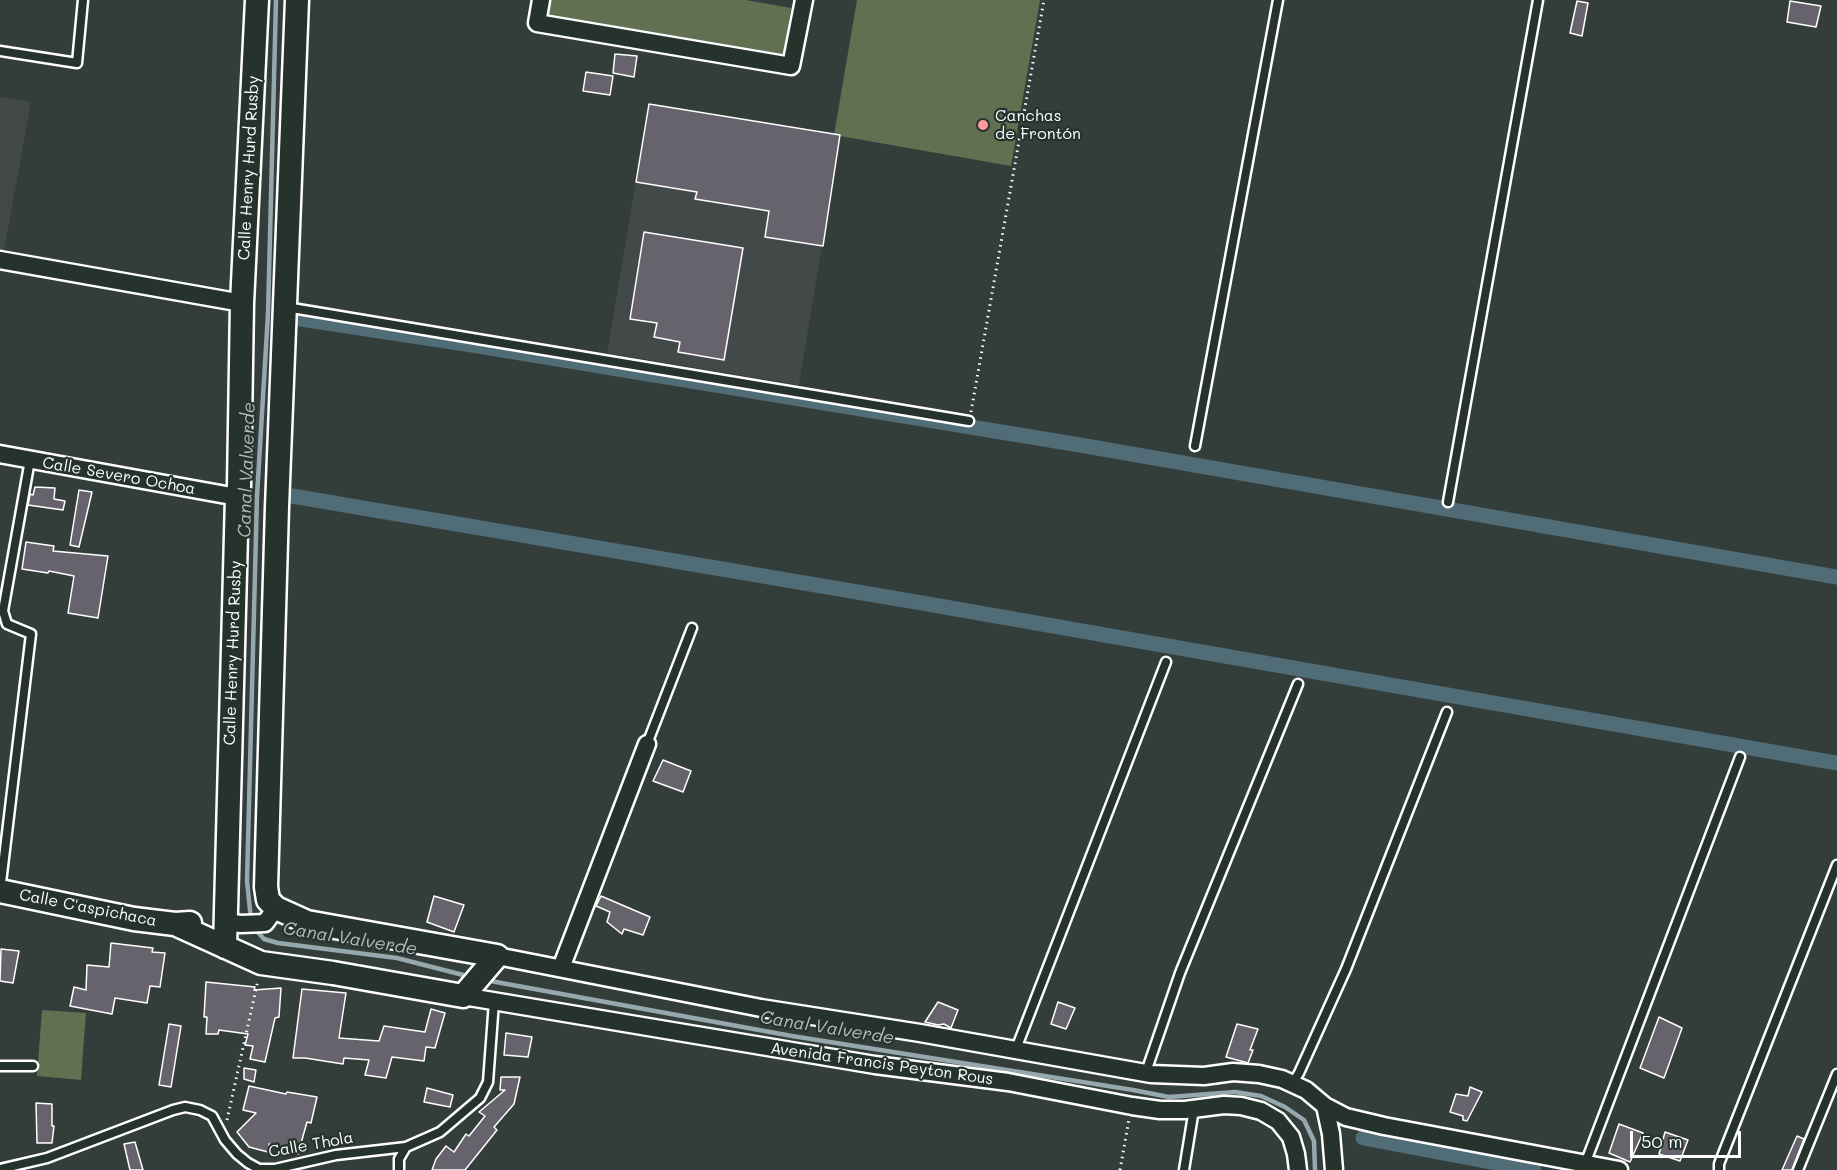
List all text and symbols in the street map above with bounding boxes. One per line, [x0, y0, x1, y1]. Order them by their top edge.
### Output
street label: Calle Henry Hurd Rusby [235, 75, 263, 261]
place label: Canchas de Frontón [995, 106, 1081, 144]
marker: Canchas de Frontón [976, 118, 990, 132]
water label: Canal Valverde [234, 402, 260, 538]
street label: Calle Severo Ochoa [41, 453, 197, 499]
street label: Calle Henry Hurd Rusby [220, 560, 246, 746]
street label: Calle C'aspichaca [18, 885, 158, 931]
water label: Canal Valverde [281, 918, 419, 960]
water label: Canal Valverde [758, 1007, 896, 1049]
street label: Avenida Francis Peyton Rous [769, 1039, 995, 1089]
scale bar [1633, 1119, 1744, 1157]
street label: Calle Thola [267, 1128, 355, 1162]
text: 50 m [1641, 1129, 1683, 1153]

